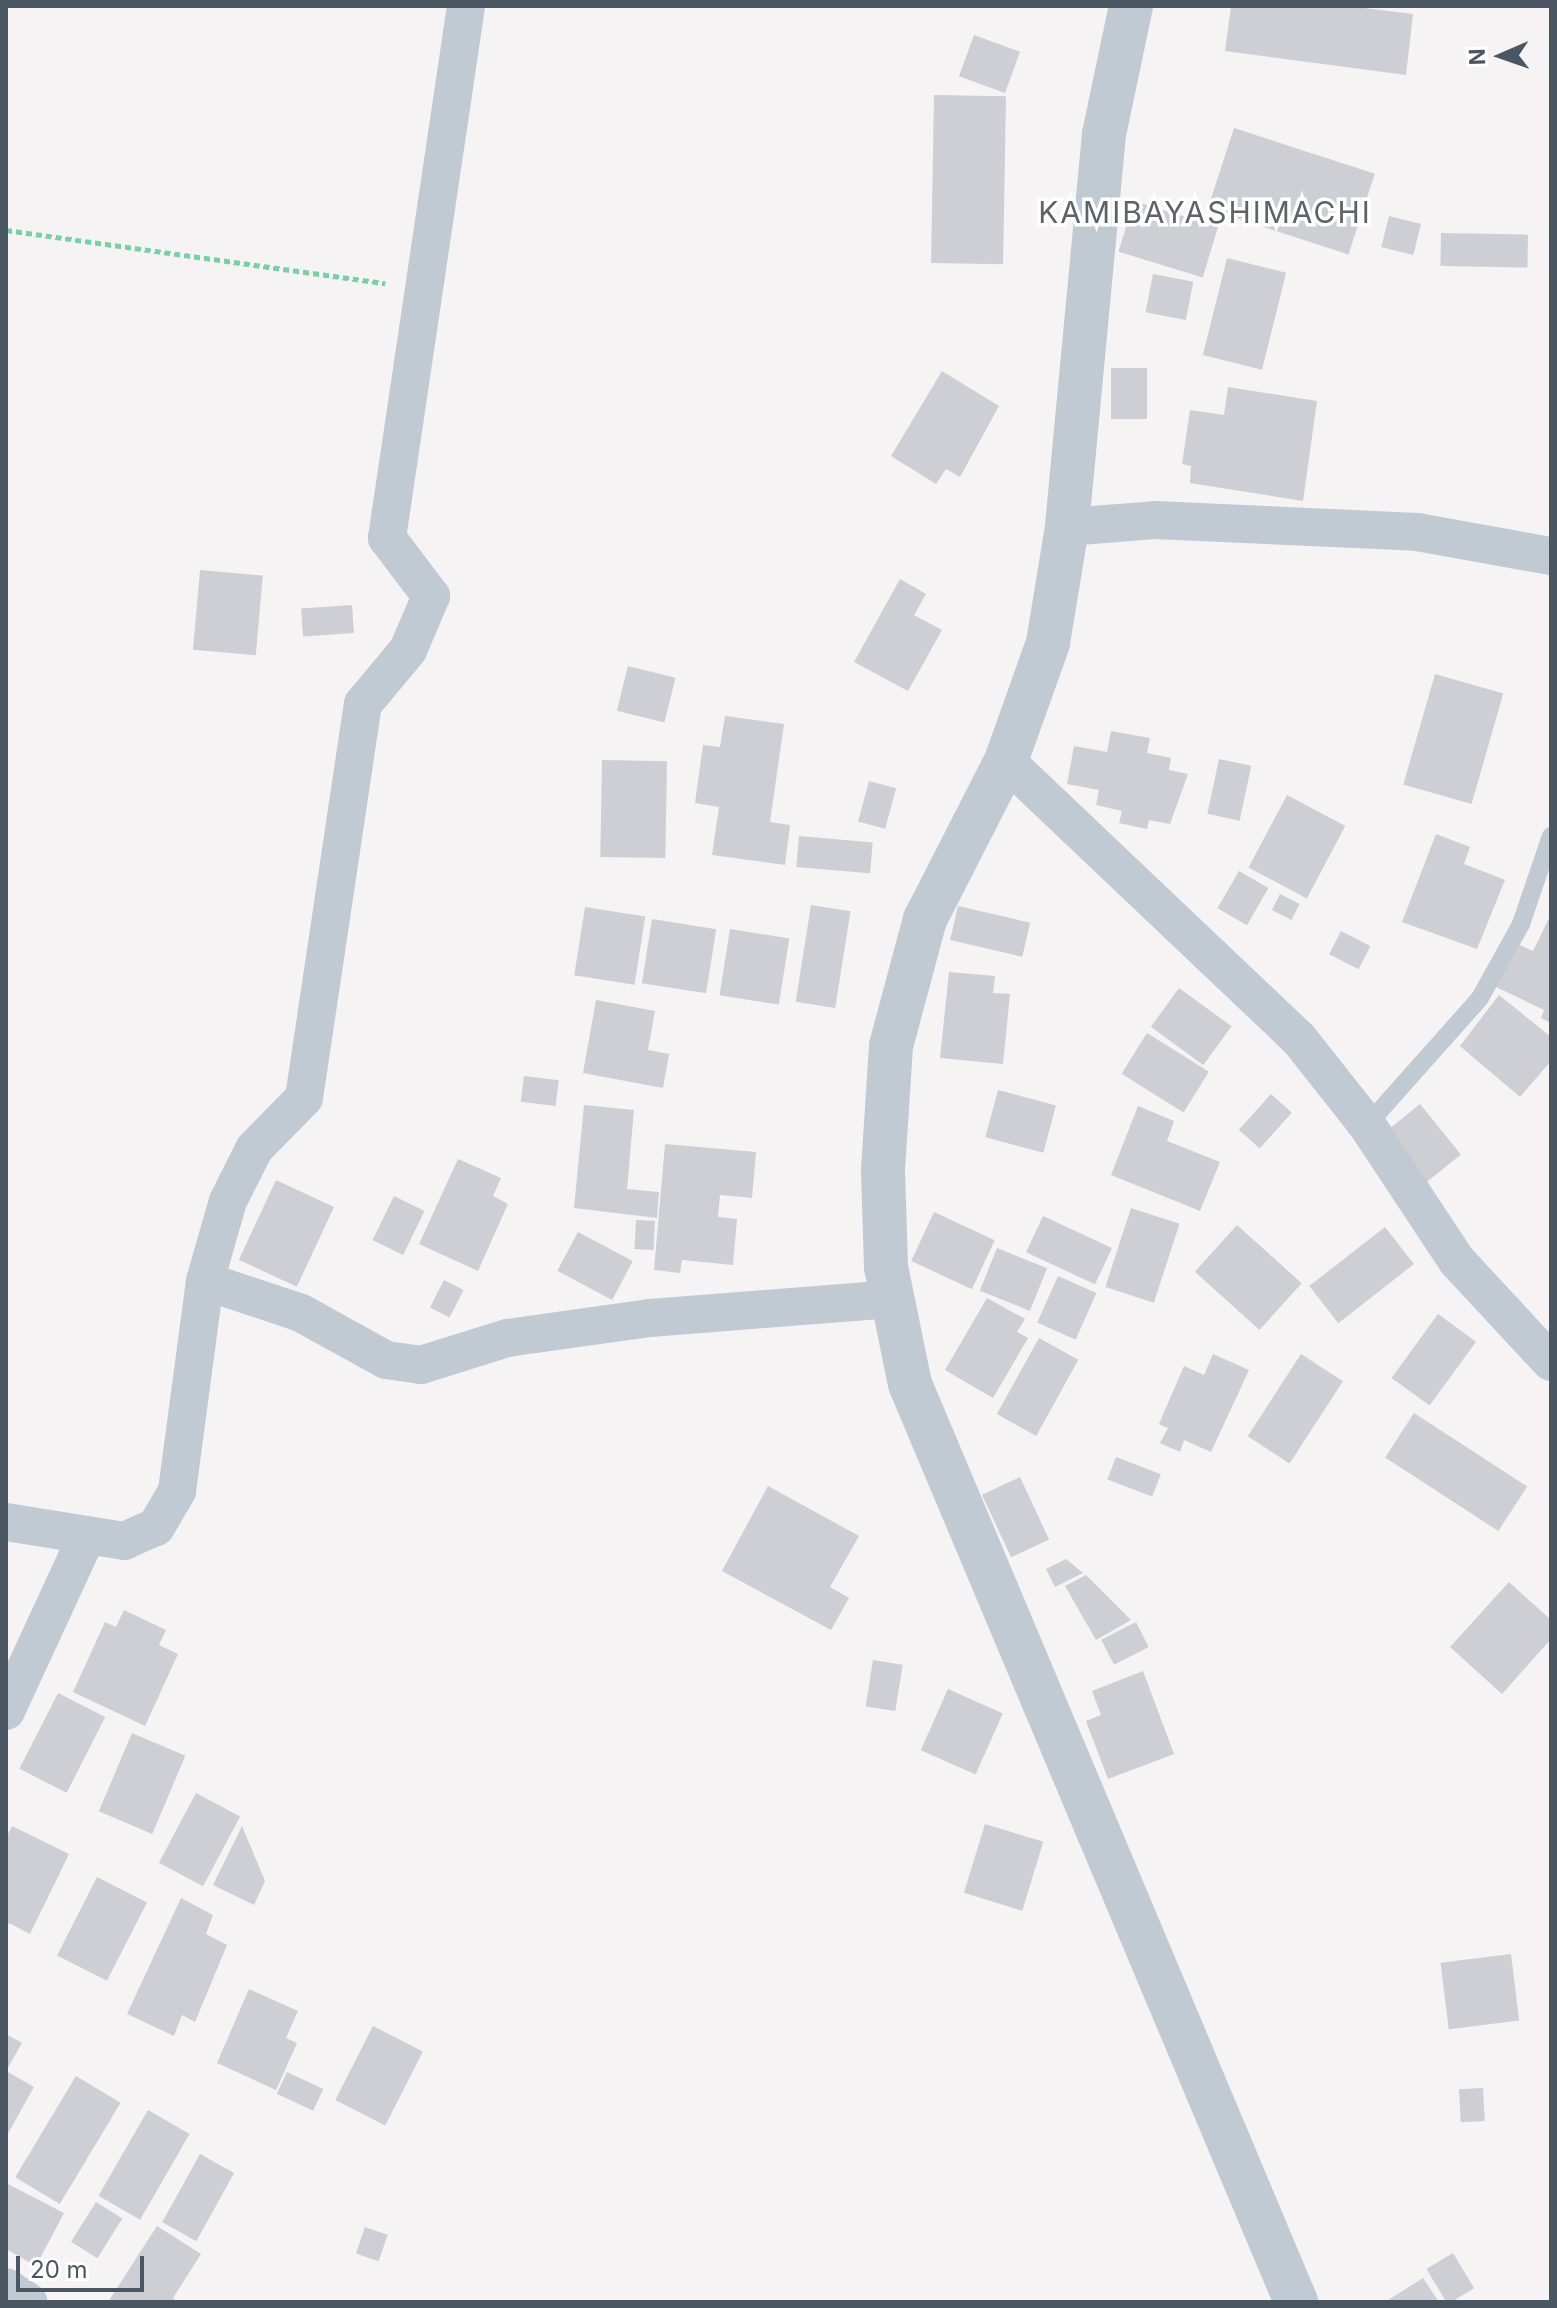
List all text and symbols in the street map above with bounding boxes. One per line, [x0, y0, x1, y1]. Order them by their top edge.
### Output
north arrow [1461, 16, 1541, 96]
text: N [1464, 48, 1490, 66]
district label: KAMIBAYASHIMACHI [1038, 194, 1372, 230]
scale bar [20, 2240, 148, 2290]
text: 20 m [30, 2255, 88, 2284]

